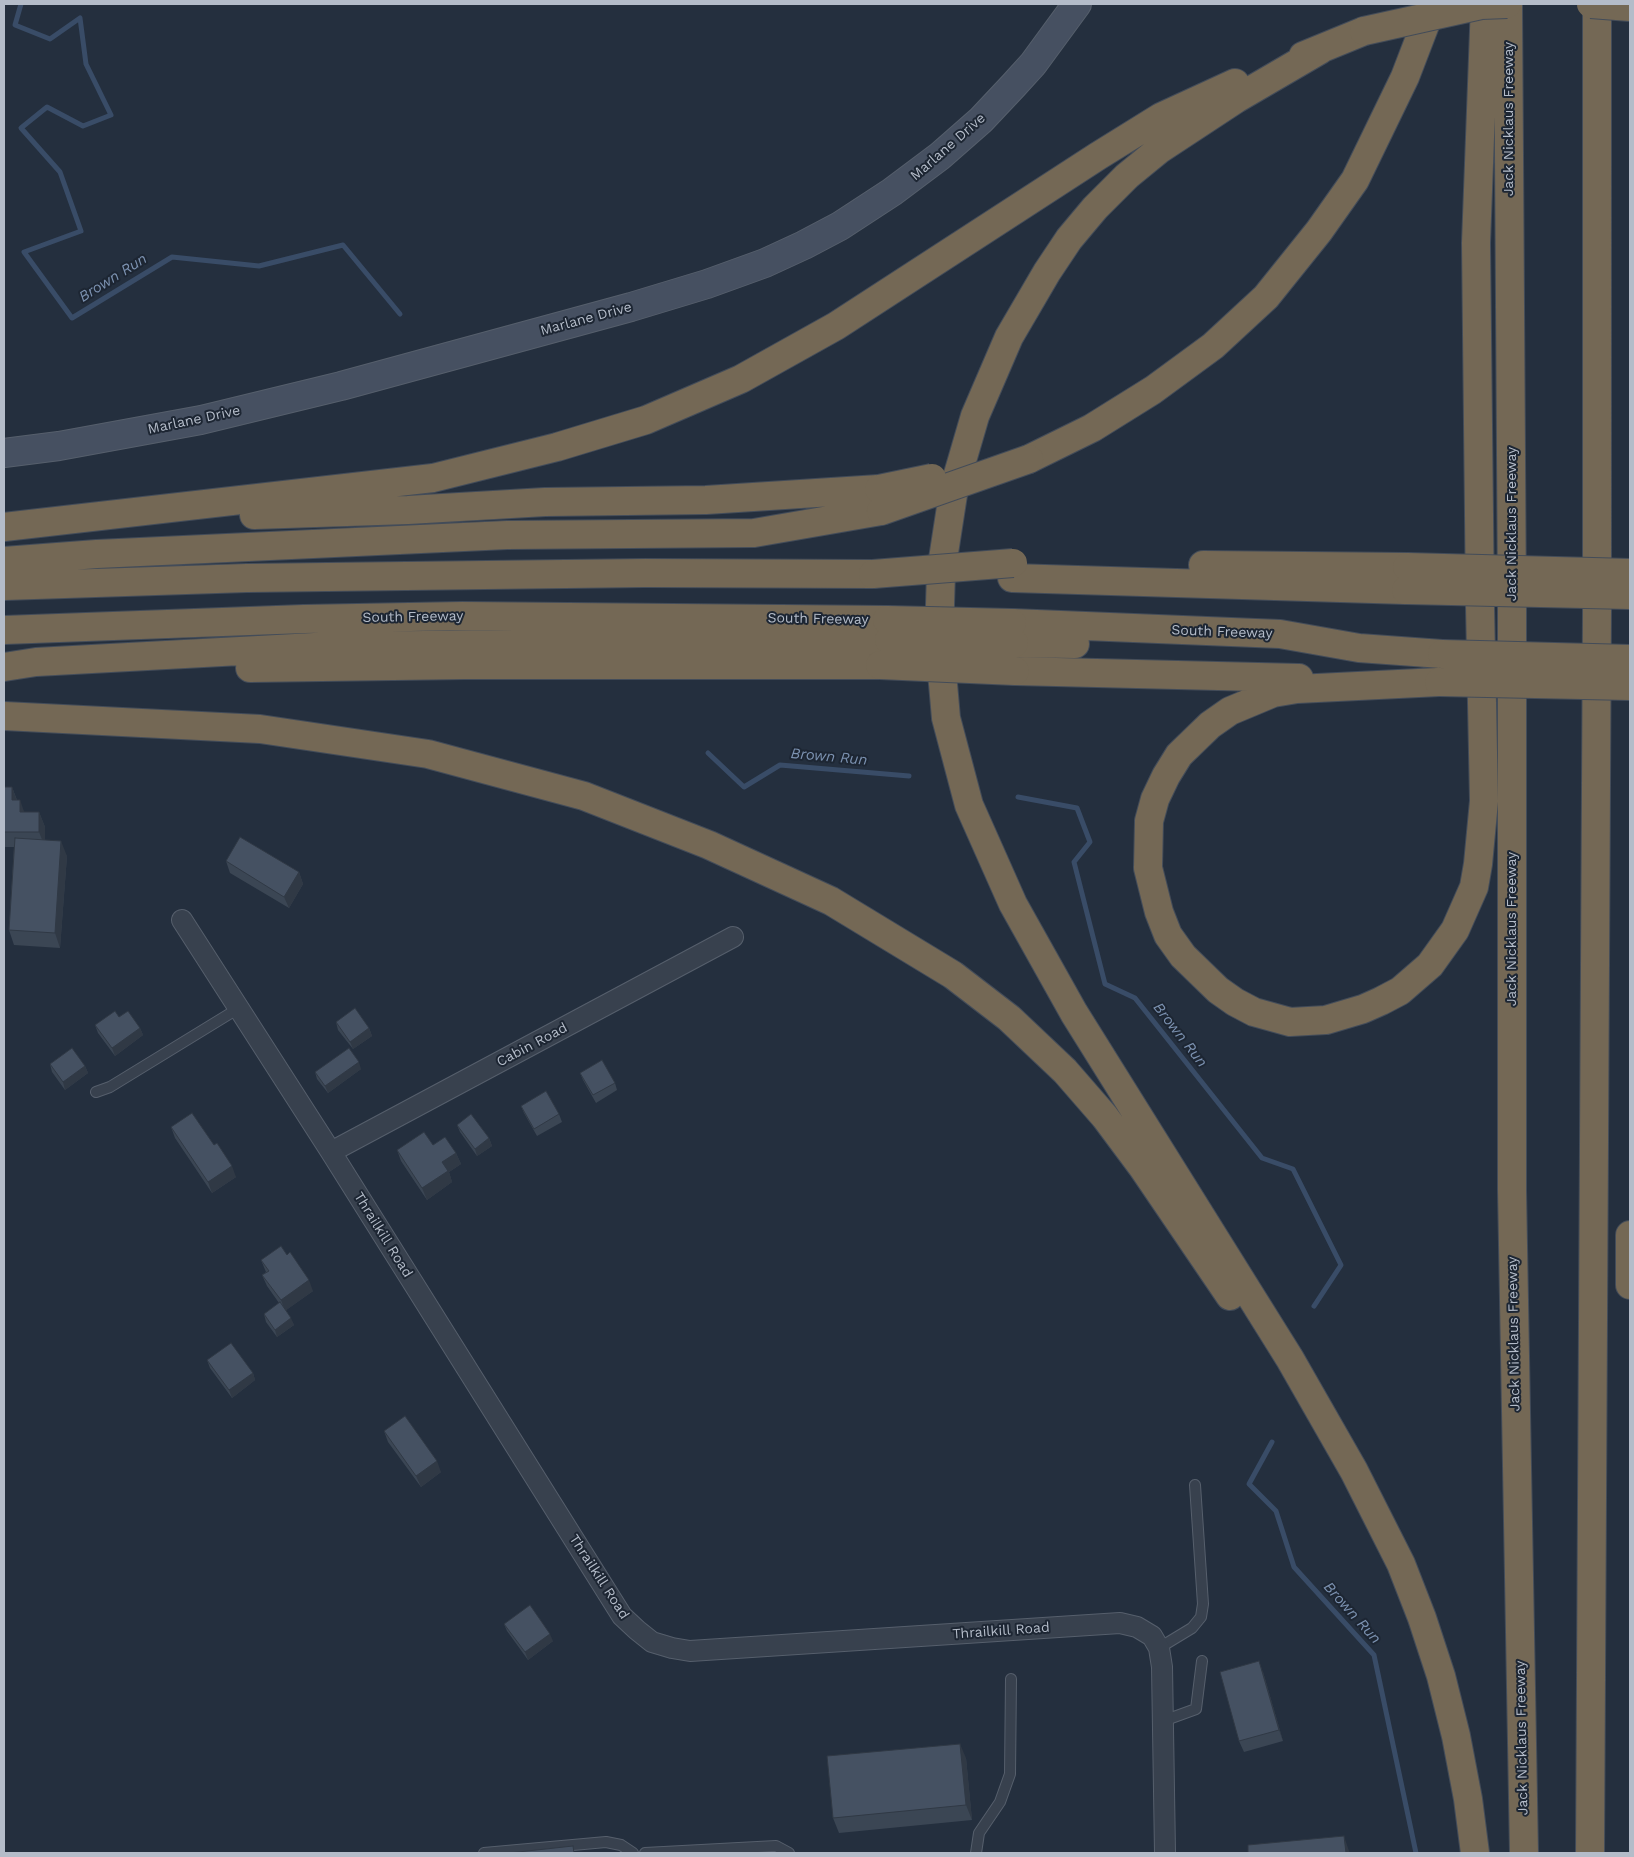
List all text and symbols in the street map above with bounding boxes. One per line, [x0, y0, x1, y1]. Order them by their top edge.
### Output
street label: Jack Nicklaus Freeway [1501, 42, 1517, 196]
street label: Marlane Drive [907, 110, 989, 184]
water label: Brown Run [76, 250, 150, 306]
street label: Marlane Drive [538, 299, 634, 339]
street label: Marlane Drive [146, 402, 242, 438]
street label: Jack Nicklaus Freeway [1504, 447, 1520, 601]
street label: South Freeway [362, 608, 464, 626]
street label: South Freeway [767, 610, 869, 628]
street label: South Freeway [1171, 622, 1273, 642]
water label: Brown Run [790, 745, 868, 769]
street label: Jack Nicklaus Freeway [1504, 852, 1520, 1006]
water label: Brown Run [1149, 999, 1211, 1071]
street label: Cabin Road [494, 1019, 570, 1071]
street label: Thrailkill Road [350, 1189, 416, 1281]
street label: Jack Nicklaus Freeway [1504, 1257, 1524, 1411]
street label: Thrailkill Road [565, 1532, 633, 1622]
water label: Brown Run [1320, 1578, 1384, 1648]
street label: Thrailkill Road [952, 1619, 1050, 1643]
street label: Jack Nicklaus Freeway [1512, 1661, 1532, 1815]

